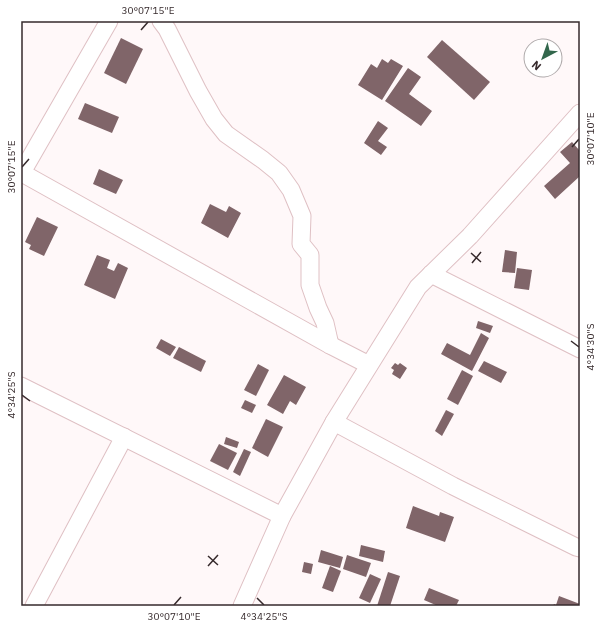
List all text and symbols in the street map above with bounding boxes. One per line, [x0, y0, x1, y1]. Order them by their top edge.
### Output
text: 30°07'15"E [121, 4, 175, 17]
north arrow [523, 38, 563, 78]
text: N [529, 58, 544, 73]
text: 30°07'10"E [584, 112, 597, 166]
text: 30°07'15"E [5, 140, 18, 194]
text: 4°34'30"S [584, 323, 597, 371]
text: 4°34'25"S [5, 371, 18, 419]
text: 30°07'10"E [147, 610, 201, 623]
text: 4°34'25"S [240, 610, 288, 623]

